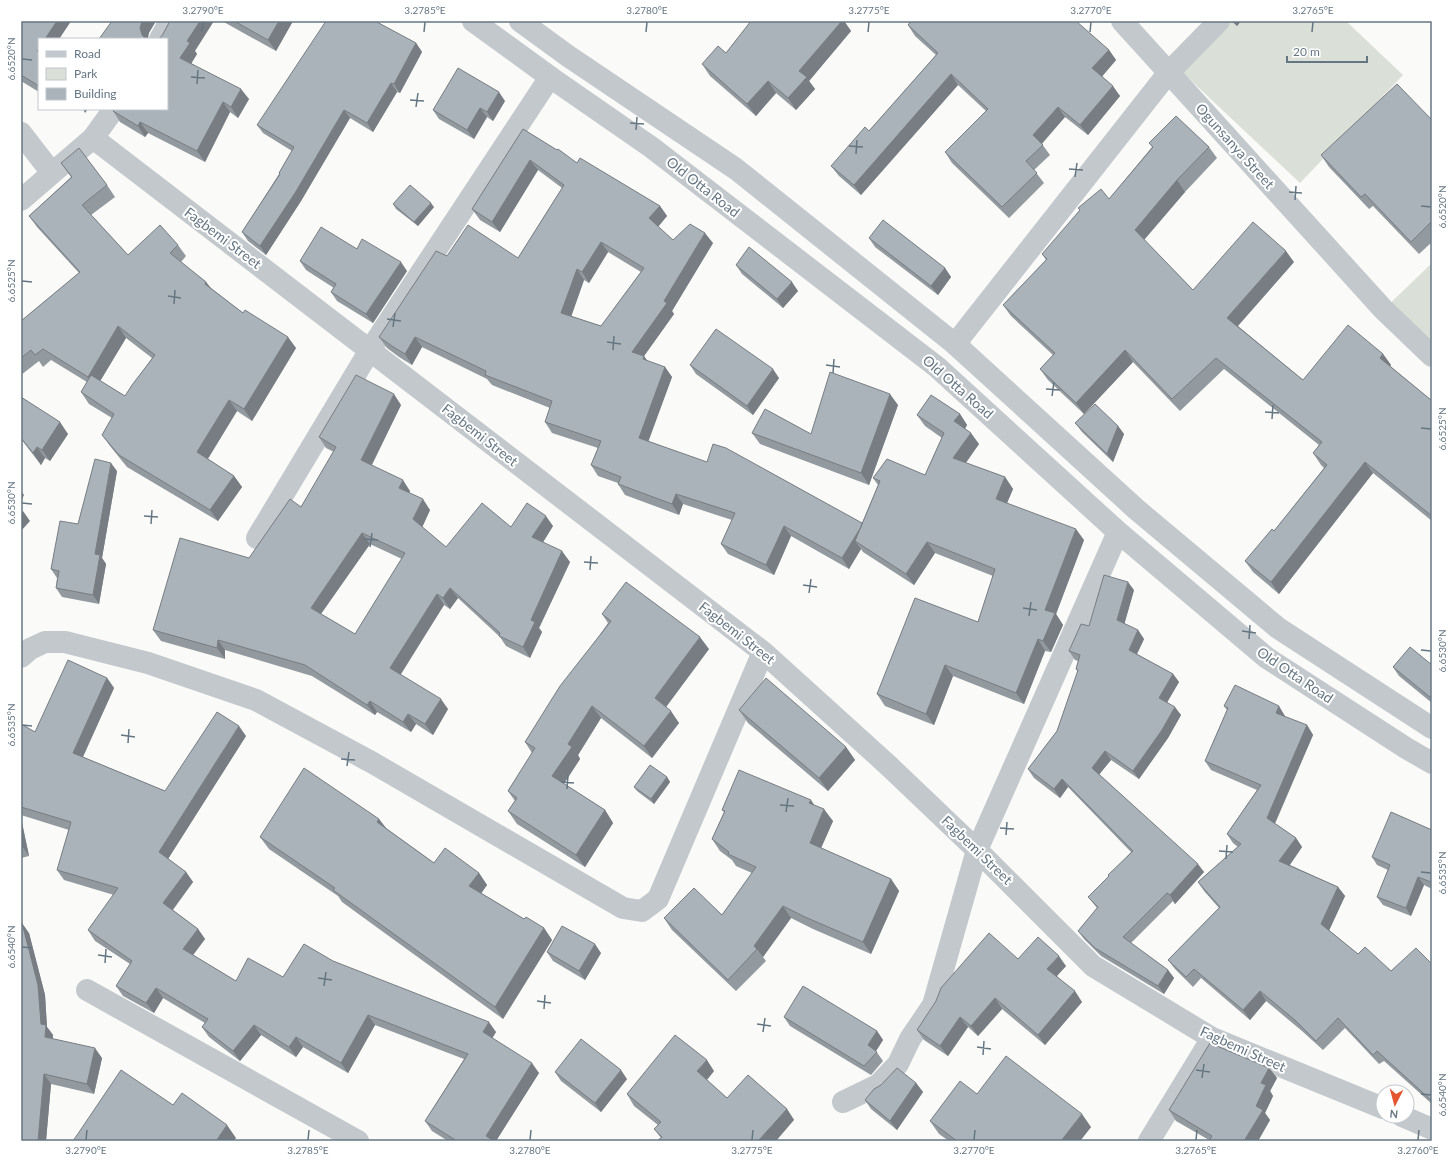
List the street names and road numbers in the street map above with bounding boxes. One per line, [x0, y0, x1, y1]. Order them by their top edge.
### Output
street label: Ogunsanya Street [1193, 99, 1278, 192]
street label: Old Otta Road [663, 153, 743, 220]
street label: Fagbemi Street [182, 203, 265, 272]
street label: Old Otta Road [919, 351, 997, 422]
street label: Fagbemi Street [439, 400, 522, 470]
street label: Fagbemi Street [696, 598, 779, 668]
street label: Old Otta Road [1254, 643, 1337, 706]
street label: Fagbemi Street [938, 812, 1016, 888]
street label: Fagbemi Street [1198, 1022, 1289, 1075]

